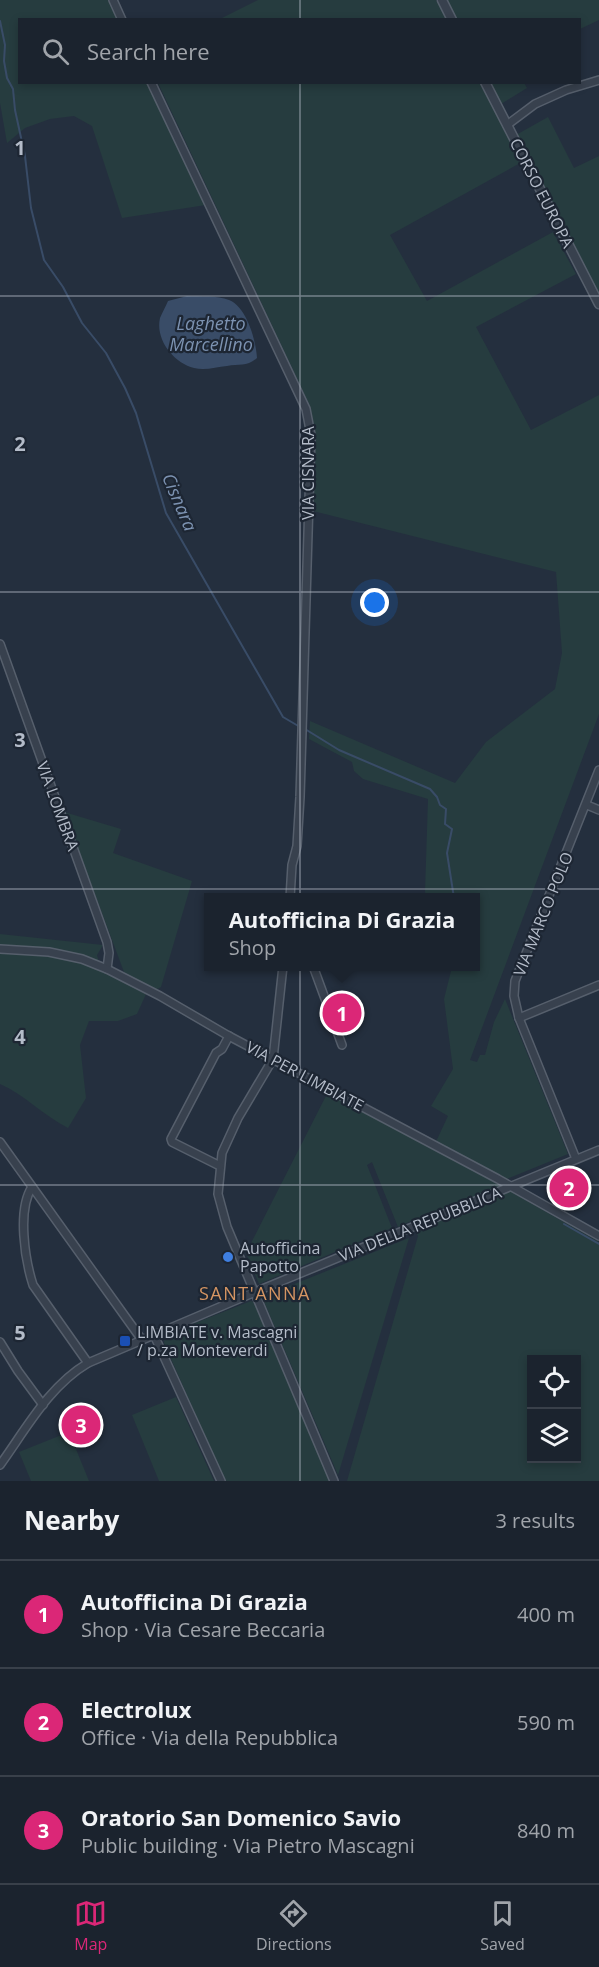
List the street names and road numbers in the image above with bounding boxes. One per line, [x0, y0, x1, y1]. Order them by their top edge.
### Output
street label: CORSO EUROPA [505, 134, 580, 252]
street label: VIA CISNARA [297, 425, 319, 520]
street label: VIA LOMBRA [32, 758, 85, 855]
street label: VIA MARCO POLO [508, 849, 578, 979]
street label: VIA PER LIMBIATE [242, 1036, 368, 1116]
street label: VIA DELLA REPUBBLICA [335, 1181, 505, 1267]

